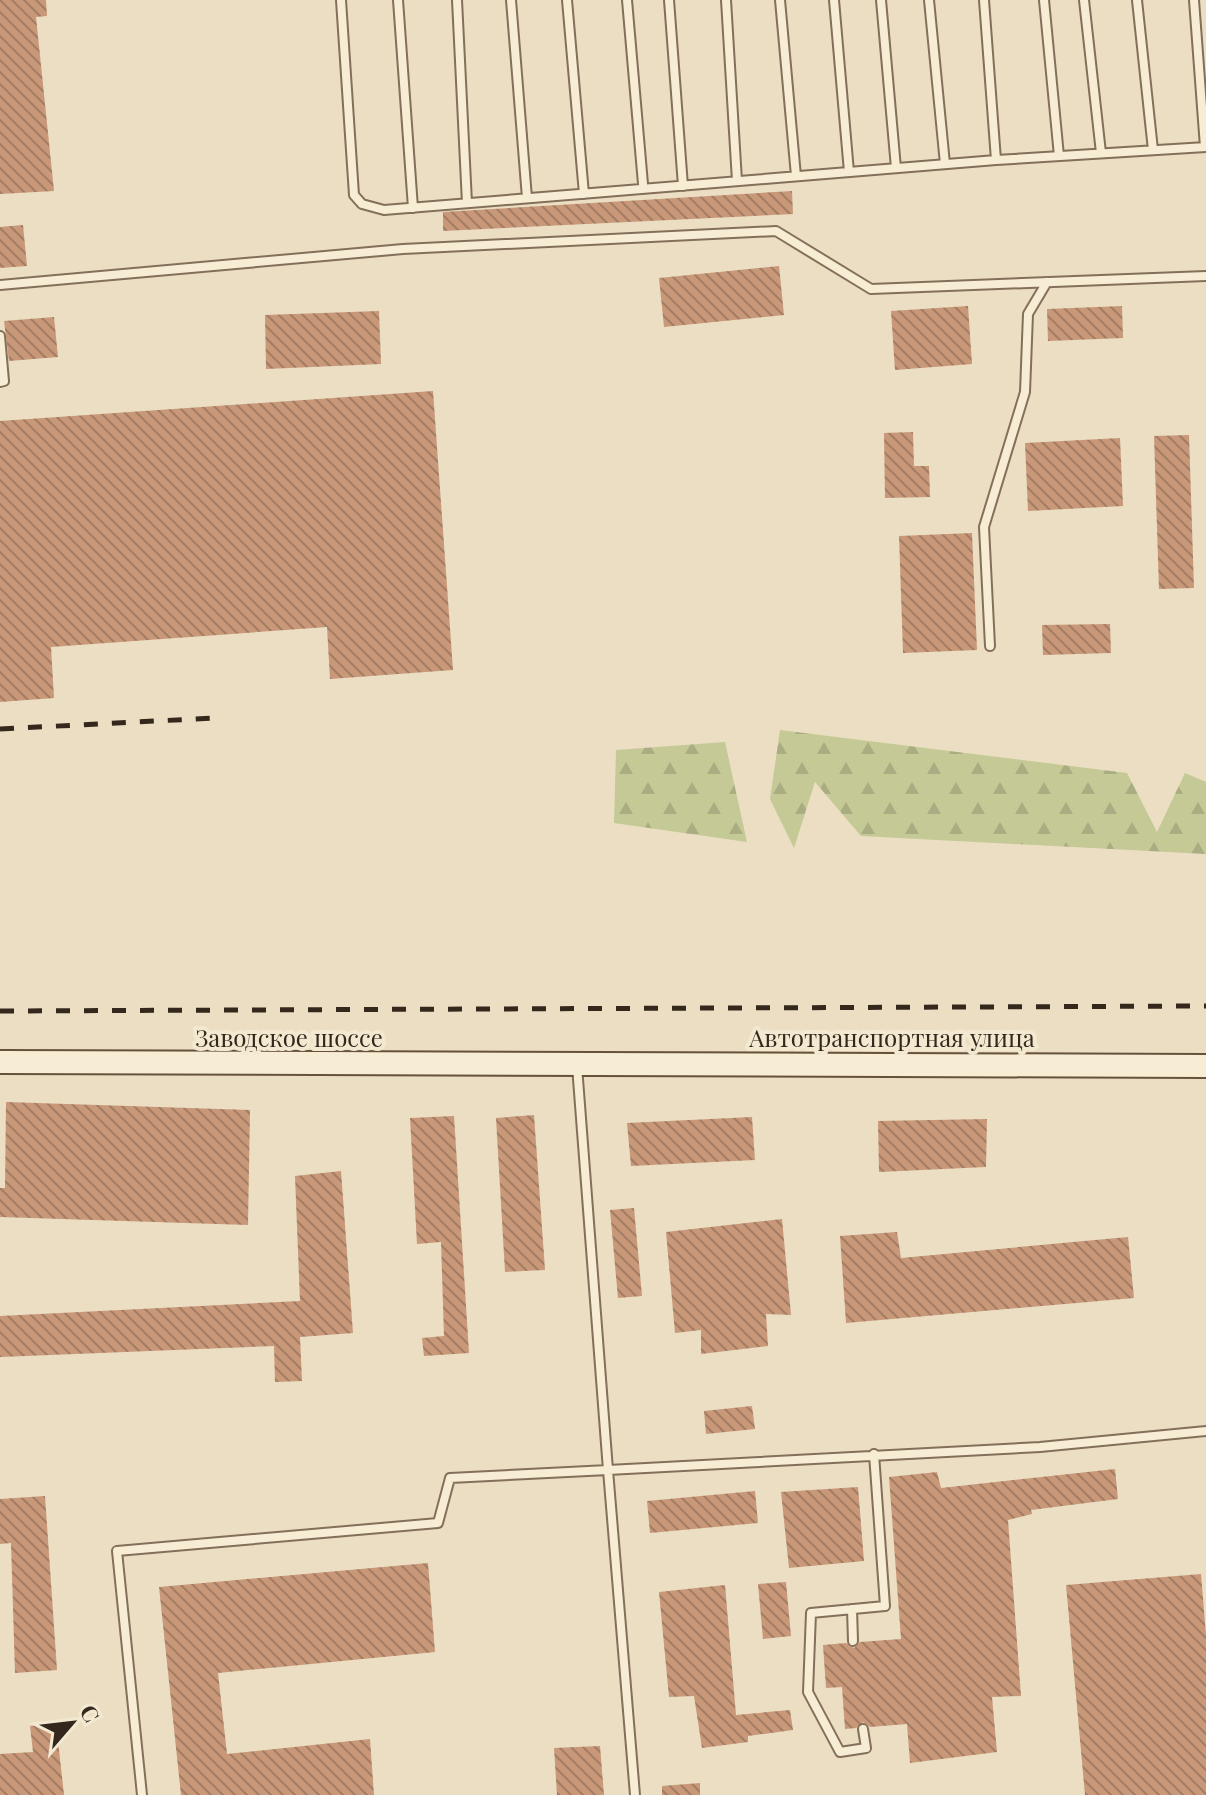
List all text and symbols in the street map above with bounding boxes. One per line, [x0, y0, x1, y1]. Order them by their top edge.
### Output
street label: Заводское шоссе [195, 1021, 383, 1053]
street label: Автотранспортная улица [748, 1021, 1035, 1053]
north arrow [32, 1683, 112, 1763]
text: С [74, 1699, 107, 1727]

